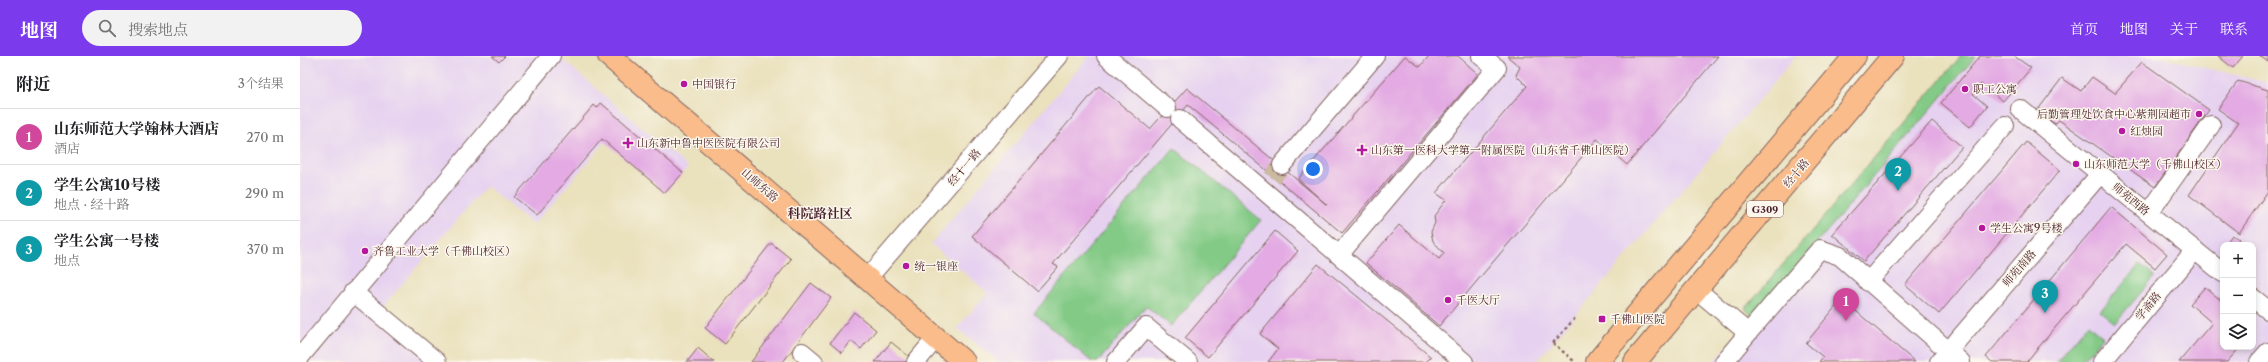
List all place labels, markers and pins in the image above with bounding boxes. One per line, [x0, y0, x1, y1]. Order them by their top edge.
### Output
place label: 中国银行 [692, 77, 736, 91]
marker: 中国银行 [679, 79, 689, 89]
place label: 职工公寓 [1973, 82, 2017, 96]
marker: 职工公寓 [1960, 84, 1970, 94]
place label: 后勤管理处饮食中心紫荆园超市 [2037, 107, 2191, 121]
marker: 后勤管理处饮食中心紫荆园超市 [2194, 109, 2204, 119]
place label: 红烛园 [2130, 124, 2163, 138]
marker: 红烛园 [2117, 126, 2127, 136]
place label: 山东新中鲁中医医院有限公司 [637, 136, 780, 150]
marker: 山东新中鲁中医医院有限公司 [622, 137, 634, 149]
place label: 山东第一医科大学第一附属医院（山东省千佛山医院） [1371, 143, 1635, 157]
marker: 山东第一医科大学第一附属医院（山东省千佛山医院） [1356, 144, 1368, 156]
place label: 山东师范大学（千佛山校区） [2084, 157, 2227, 171]
pin: 2 [1885, 158, 1911, 191]
marker: 山东师范大学（千佛山校区） [2071, 159, 2081, 169]
place label: 学生公寓9号楼 [1990, 221, 2062, 235]
marker: 学生公寓9号楼 [1977, 223, 1987, 233]
place label: 齐鲁工业大学（千佛山校区） [373, 244, 516, 258]
marker: 齐鲁工业大学（千佛山校区） [360, 246, 370, 256]
place label: 统一银座 [914, 259, 958, 273]
marker: 统一银座 [901, 261, 911, 271]
pin: 3 [2032, 280, 2058, 313]
pin: 1 [1833, 288, 1859, 321]
place label: 千医大厅 [1456, 293, 1500, 307]
marker: 千医大厅 [1443, 295, 1453, 305]
place label: 千佛山医院 [1610, 312, 1665, 326]
marker: 千佛山医院 [1597, 314, 1607, 324]

